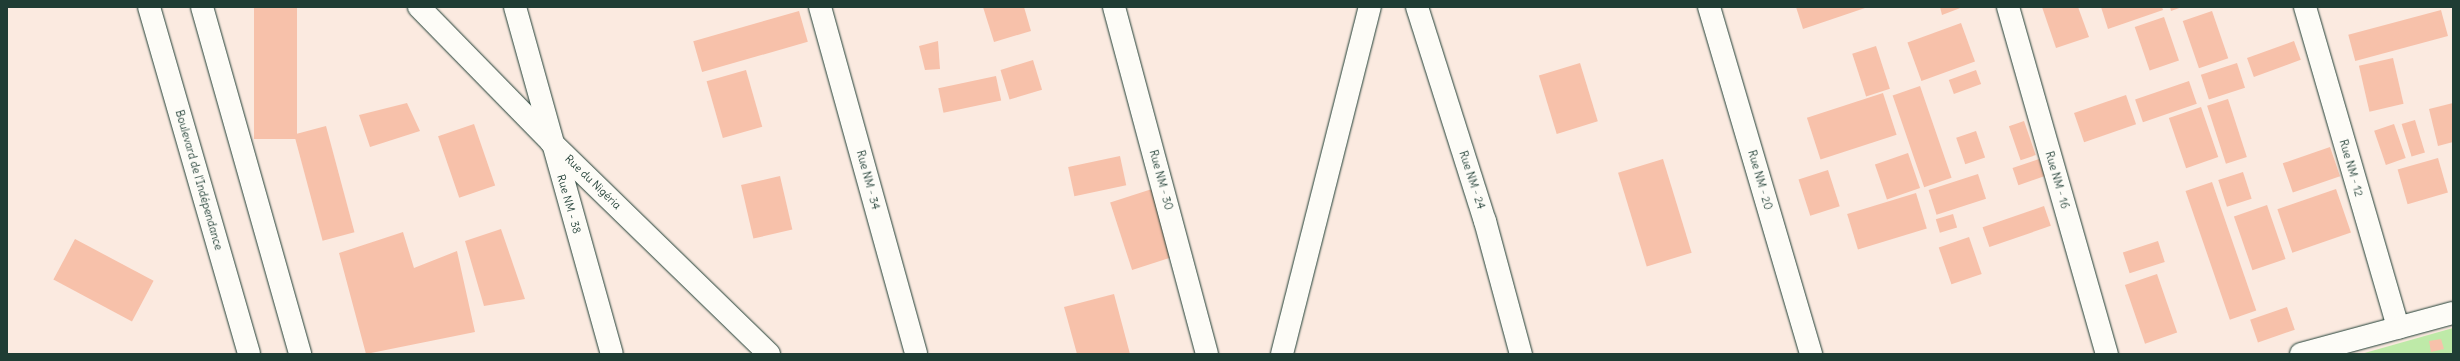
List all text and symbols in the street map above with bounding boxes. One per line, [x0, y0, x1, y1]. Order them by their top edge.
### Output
street label: Boulevard de l'Indépendance [173, 108, 225, 252]
street label: Rue NM - 12 [2337, 138, 2365, 198]
street label: Rue NM - 30 [1147, 148, 1175, 212]
street label: Rue NM - 34 [854, 149, 882, 211]
street label: Rue NM - 24 [1456, 149, 1488, 211]
street label: Rue NM - 20 [1745, 149, 1775, 211]
street label: Rue NM - 16 [2043, 150, 2071, 210]
street label: Rue du Nigéria [562, 152, 624, 212]
street label: Rue NM - 38 [554, 173, 584, 235]

